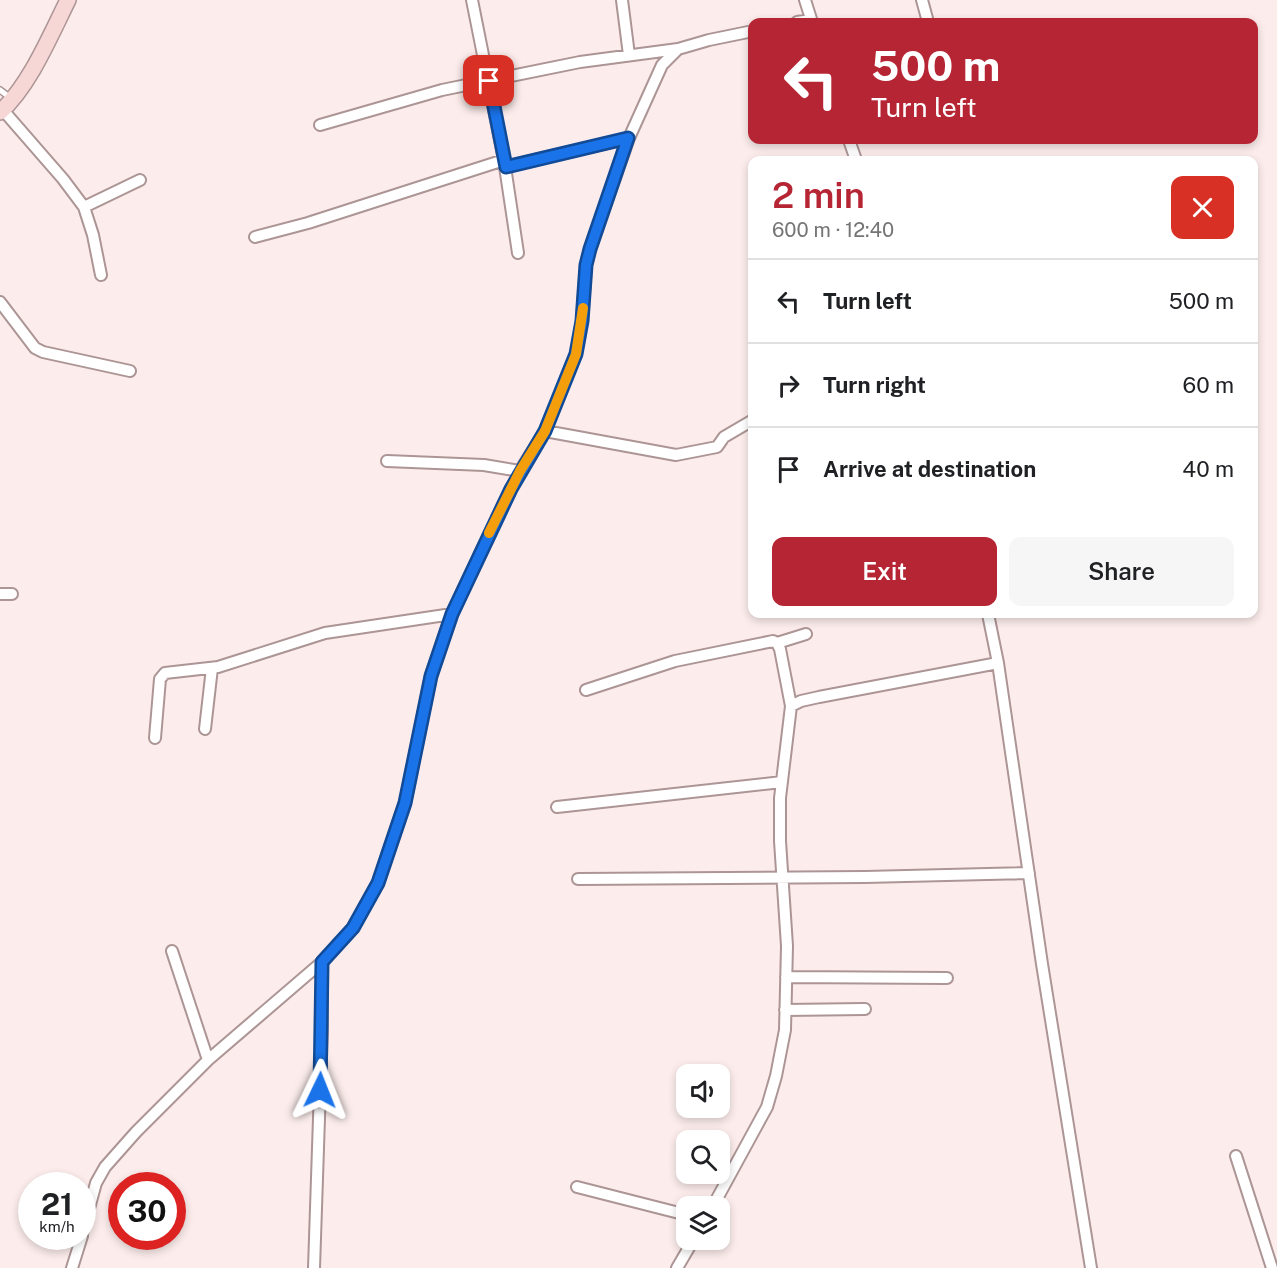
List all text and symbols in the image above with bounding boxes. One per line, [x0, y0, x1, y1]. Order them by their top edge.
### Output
text: 500 m [871, 41, 1000, 90]
icon: left [772, 42, 850, 120]
pin [463, 55, 514, 106]
icon: arrive [472, 64, 505, 97]
text: Turn left [871, 91, 977, 123]
text: 2 min [772, 174, 865, 216]
button: close [1171, 176, 1234, 239]
text: 600 m · 12:40 [772, 218, 894, 242]
icon: left [772, 285, 805, 318]
text: Turn left [823, 288, 912, 314]
text: 500 m [1169, 288, 1234, 314]
icon: right [772, 369, 805, 402]
text: Turn right [823, 372, 926, 398]
text: 60 m [1183, 372, 1234, 398]
icon: arrive [772, 453, 805, 486]
text: Arrive at destination [823, 456, 1036, 482]
text: 40 m [1182, 456, 1234, 482]
button: Exit [772, 537, 997, 606]
button: Share [1009, 537, 1234, 606]
position arrow [288, 1058, 352, 1122]
map controls [676, 1064, 730, 1250]
button: sound [676, 1064, 730, 1118]
button: search [676, 1130, 730, 1184]
speed limit sign: 30 [108, 1172, 186, 1250]
text: 21 [41, 1186, 73, 1222]
button: layers [676, 1196, 730, 1250]
text: km/h [39, 1218, 75, 1235]

